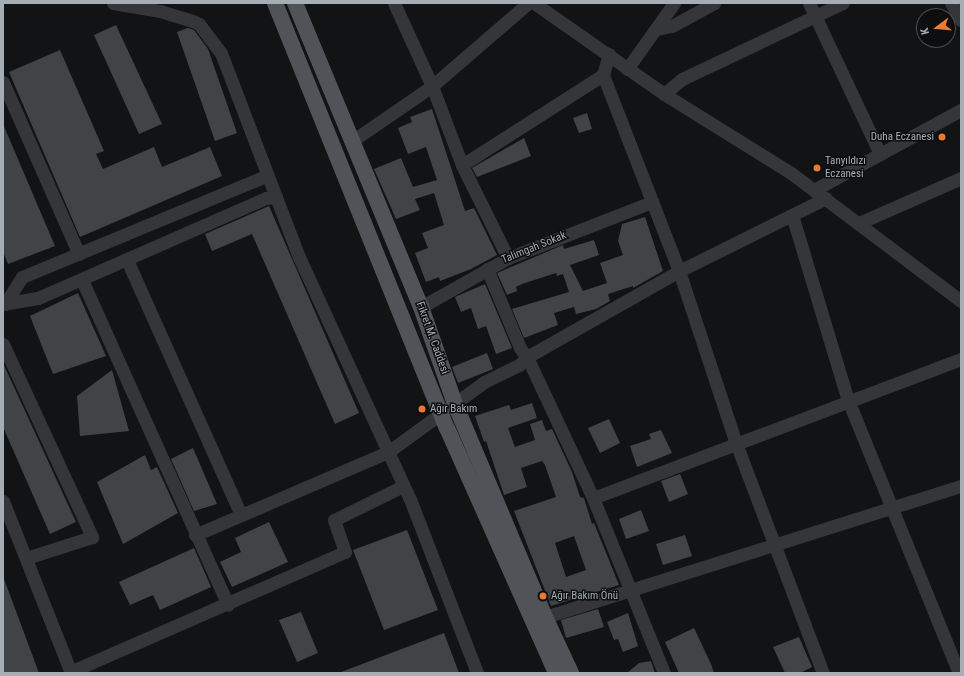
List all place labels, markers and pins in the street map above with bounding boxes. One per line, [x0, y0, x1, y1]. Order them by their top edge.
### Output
place label: Duha Eczanesi [871, 130, 934, 144]
marker: Duha Eczanesi [937, 132, 947, 142]
place label: Tanyıldızı Eczanesi [825, 155, 866, 181]
marker: Tanyıldızı Eczanesi [812, 163, 822, 173]
place label: Ağır Bakım [430, 402, 477, 416]
marker: Ağır Bakım [417, 404, 427, 414]
place label: Ağır Bakım Önü [551, 589, 618, 603]
marker: Ağır Bakım Önü [538, 591, 548, 601]

